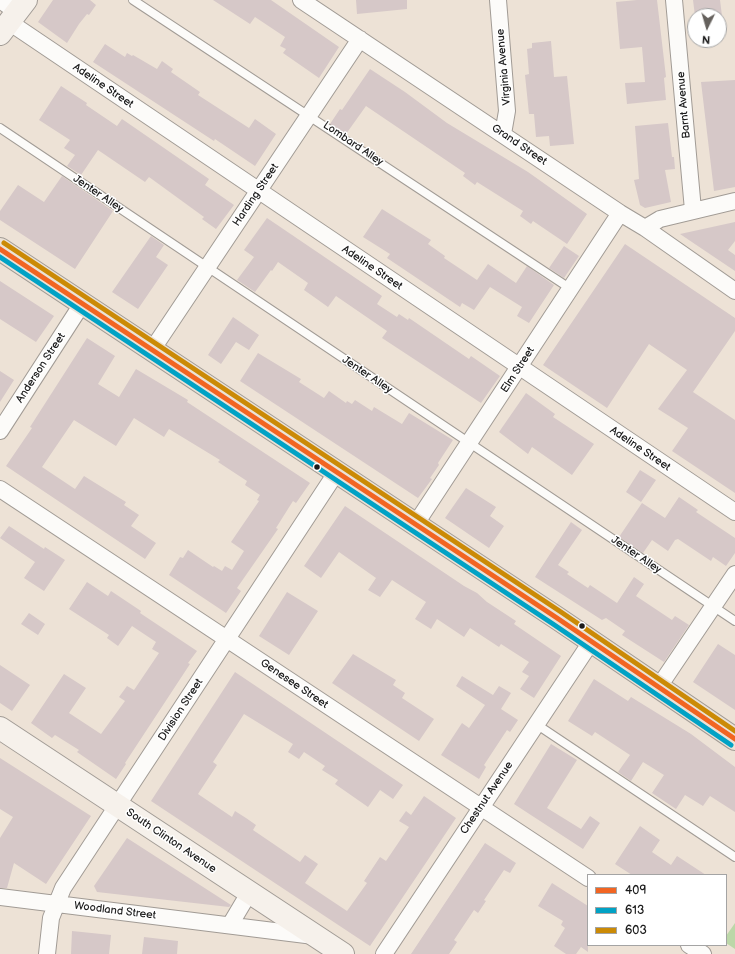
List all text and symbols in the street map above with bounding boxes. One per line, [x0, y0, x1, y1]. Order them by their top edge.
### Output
north arrow [687, 8, 727, 48]
street label: Virginia Avenue [494, 28, 514, 106]
text: N [701, 33, 711, 46]
street label: Adeline Street [70, 61, 136, 111]
street label: Barnt Avenue [674, 71, 694, 139]
street label: Lombard Alley [320, 119, 386, 169]
street label: Grand Street [489, 122, 549, 168]
street label: Harding Street [230, 161, 282, 229]
street label: Jenter Alley [70, 172, 126, 216]
street label: Adeline Street [339, 243, 405, 293]
street label: Anderson Street [13, 331, 69, 405]
street label: Elm Street [498, 345, 538, 395]
street label: Jenter Alley [339, 353, 395, 397]
street label: Adeline Street [607, 424, 673, 474]
unlabelled marker [312, 462, 322, 472]
street label: Jenter Alley [608, 533, 664, 577]
unlabelled marker [577, 621, 587, 631]
street label: Genesee Street [257, 656, 331, 712]
street label: Division Street [156, 676, 206, 744]
street label: Chestnut Avenue [458, 759, 516, 837]
street label: South Clinton Avenue [123, 806, 219, 876]
legend [587, 874, 727, 946]
text: 409 [625, 883, 646, 898]
street label: Woodland Street [73, 899, 157, 923]
text: 613 [625, 903, 644, 918]
text: 603 [625, 923, 647, 938]

